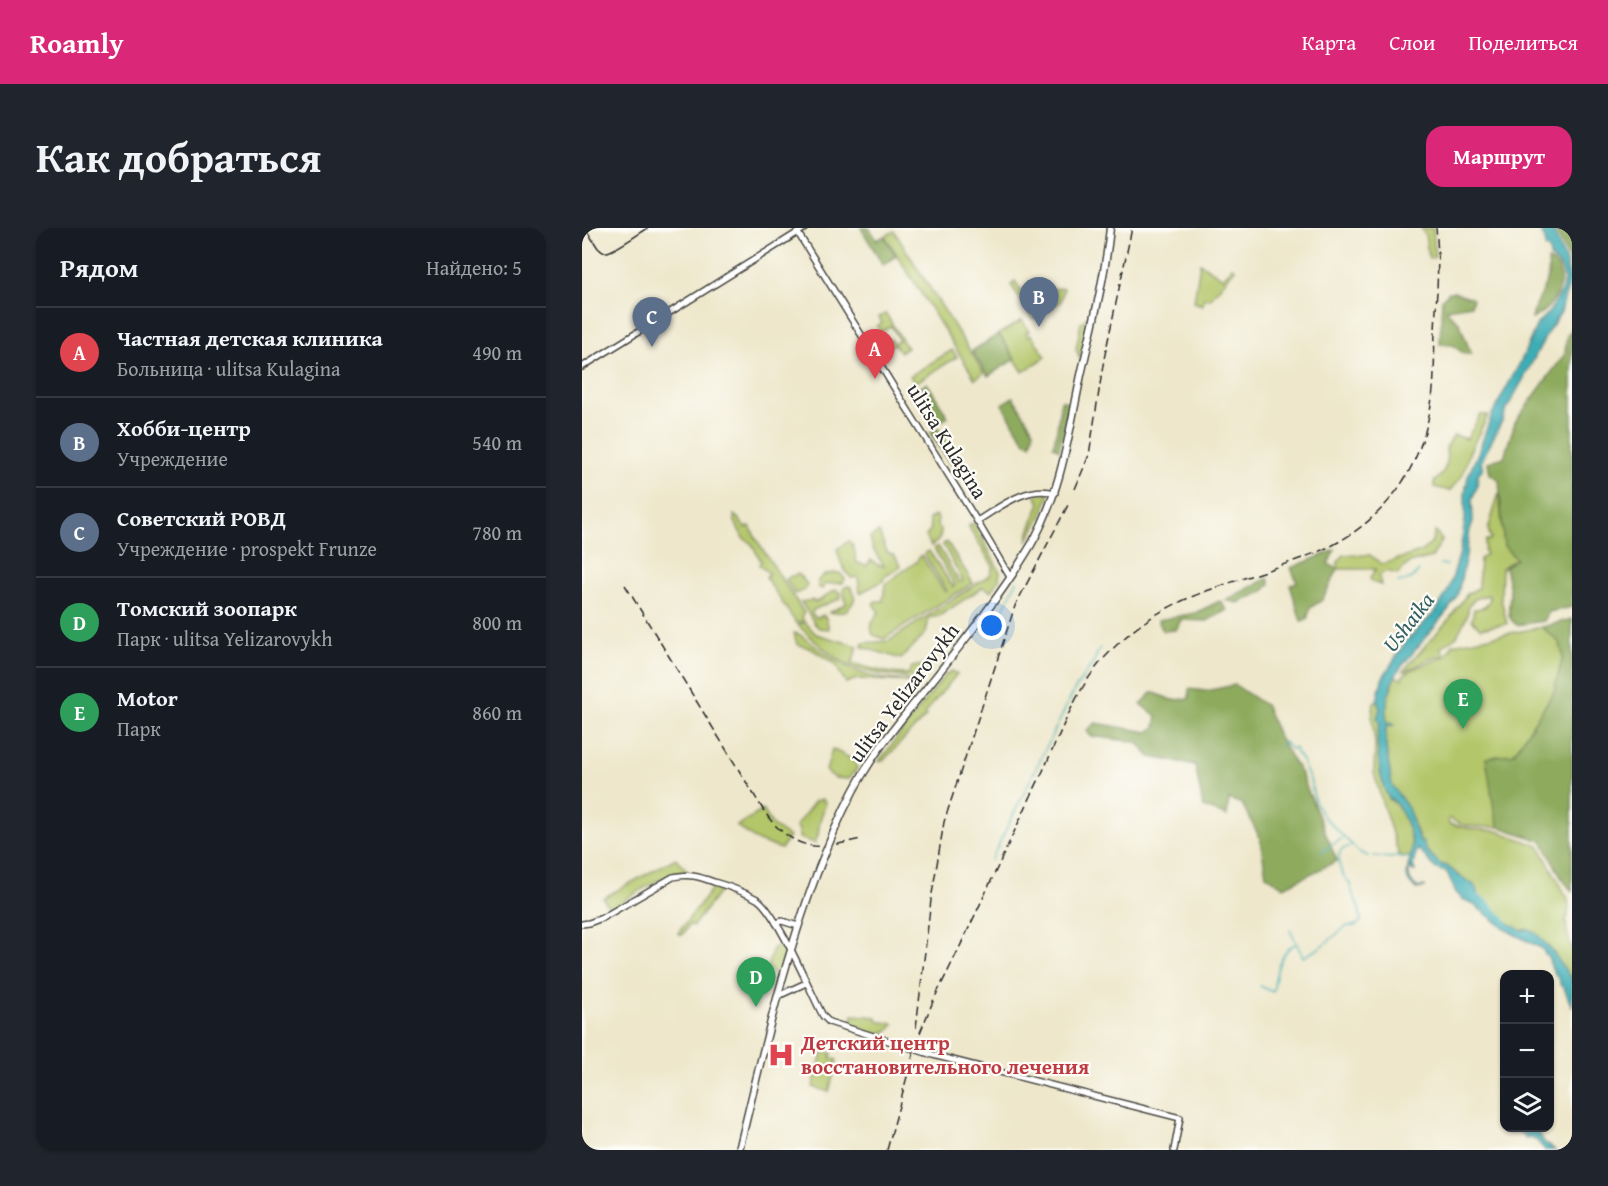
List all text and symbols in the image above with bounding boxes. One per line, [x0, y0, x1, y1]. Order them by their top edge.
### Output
text: Roamly [30, 22, 124, 63]
text: Карта [1302, 27, 1356, 58]
text: Слои [1389, 27, 1435, 58]
text: Поделиться [1468, 27, 1578, 58]
text: Как добраться [36, 126, 321, 187]
button: Маршрут [1426, 126, 1572, 187]
text: Рядом [60, 248, 138, 287]
text: Найдено: 5 [426, 253, 522, 282]
pin: B [1020, 278, 1058, 327]
pin: C [632, 298, 672, 347]
text: Частная детская клиника [117, 322, 383, 354]
pin: A [856, 330, 894, 379]
text: A [73, 338, 86, 367]
text: 490 m [472, 338, 522, 367]
text: Больница · ulitsa Kulagina [117, 354, 340, 383]
street label: ulitsa Kulagina [900, 377, 995, 505]
text: Хобби-центр [117, 412, 251, 444]
text: B [73, 428, 86, 457]
text: 540 m [472, 428, 522, 457]
text: Учреждение [117, 444, 228, 473]
text: Советский РОВД [117, 502, 286, 534]
text: C [74, 518, 85, 547]
text: 780 m [472, 518, 522, 547]
text: Учреждение · prospekt Frunze [117, 534, 377, 563]
water label: Ushaika [1374, 585, 1442, 659]
text: Томский зоопарк [117, 592, 297, 624]
text: D [73, 608, 86, 637]
text: 800 m [472, 608, 522, 637]
your location [977, 611, 1006, 640]
street label: ulitsa Yelizarovykh [841, 616, 967, 769]
text: Парк · ulitsa Yelizarovykh [117, 624, 332, 653]
pin: E [1444, 680, 1482, 729]
text: Motor [117, 682, 178, 714]
text: E [74, 698, 85, 727]
text: 860 m [472, 698, 522, 727]
text: Парк [117, 714, 161, 743]
pin: D [736, 958, 776, 1007]
map controls [1500, 970, 1554, 1132]
button: + [1500, 970, 1554, 1024]
button: − [1500, 1024, 1554, 1078]
place label: Детский центр восстановительного лечения [800, 1027, 1089, 1082]
hospital icon: Детский центр восстановительного лечения [766, 1040, 796, 1070]
button: layers [1500, 1078, 1554, 1132]

